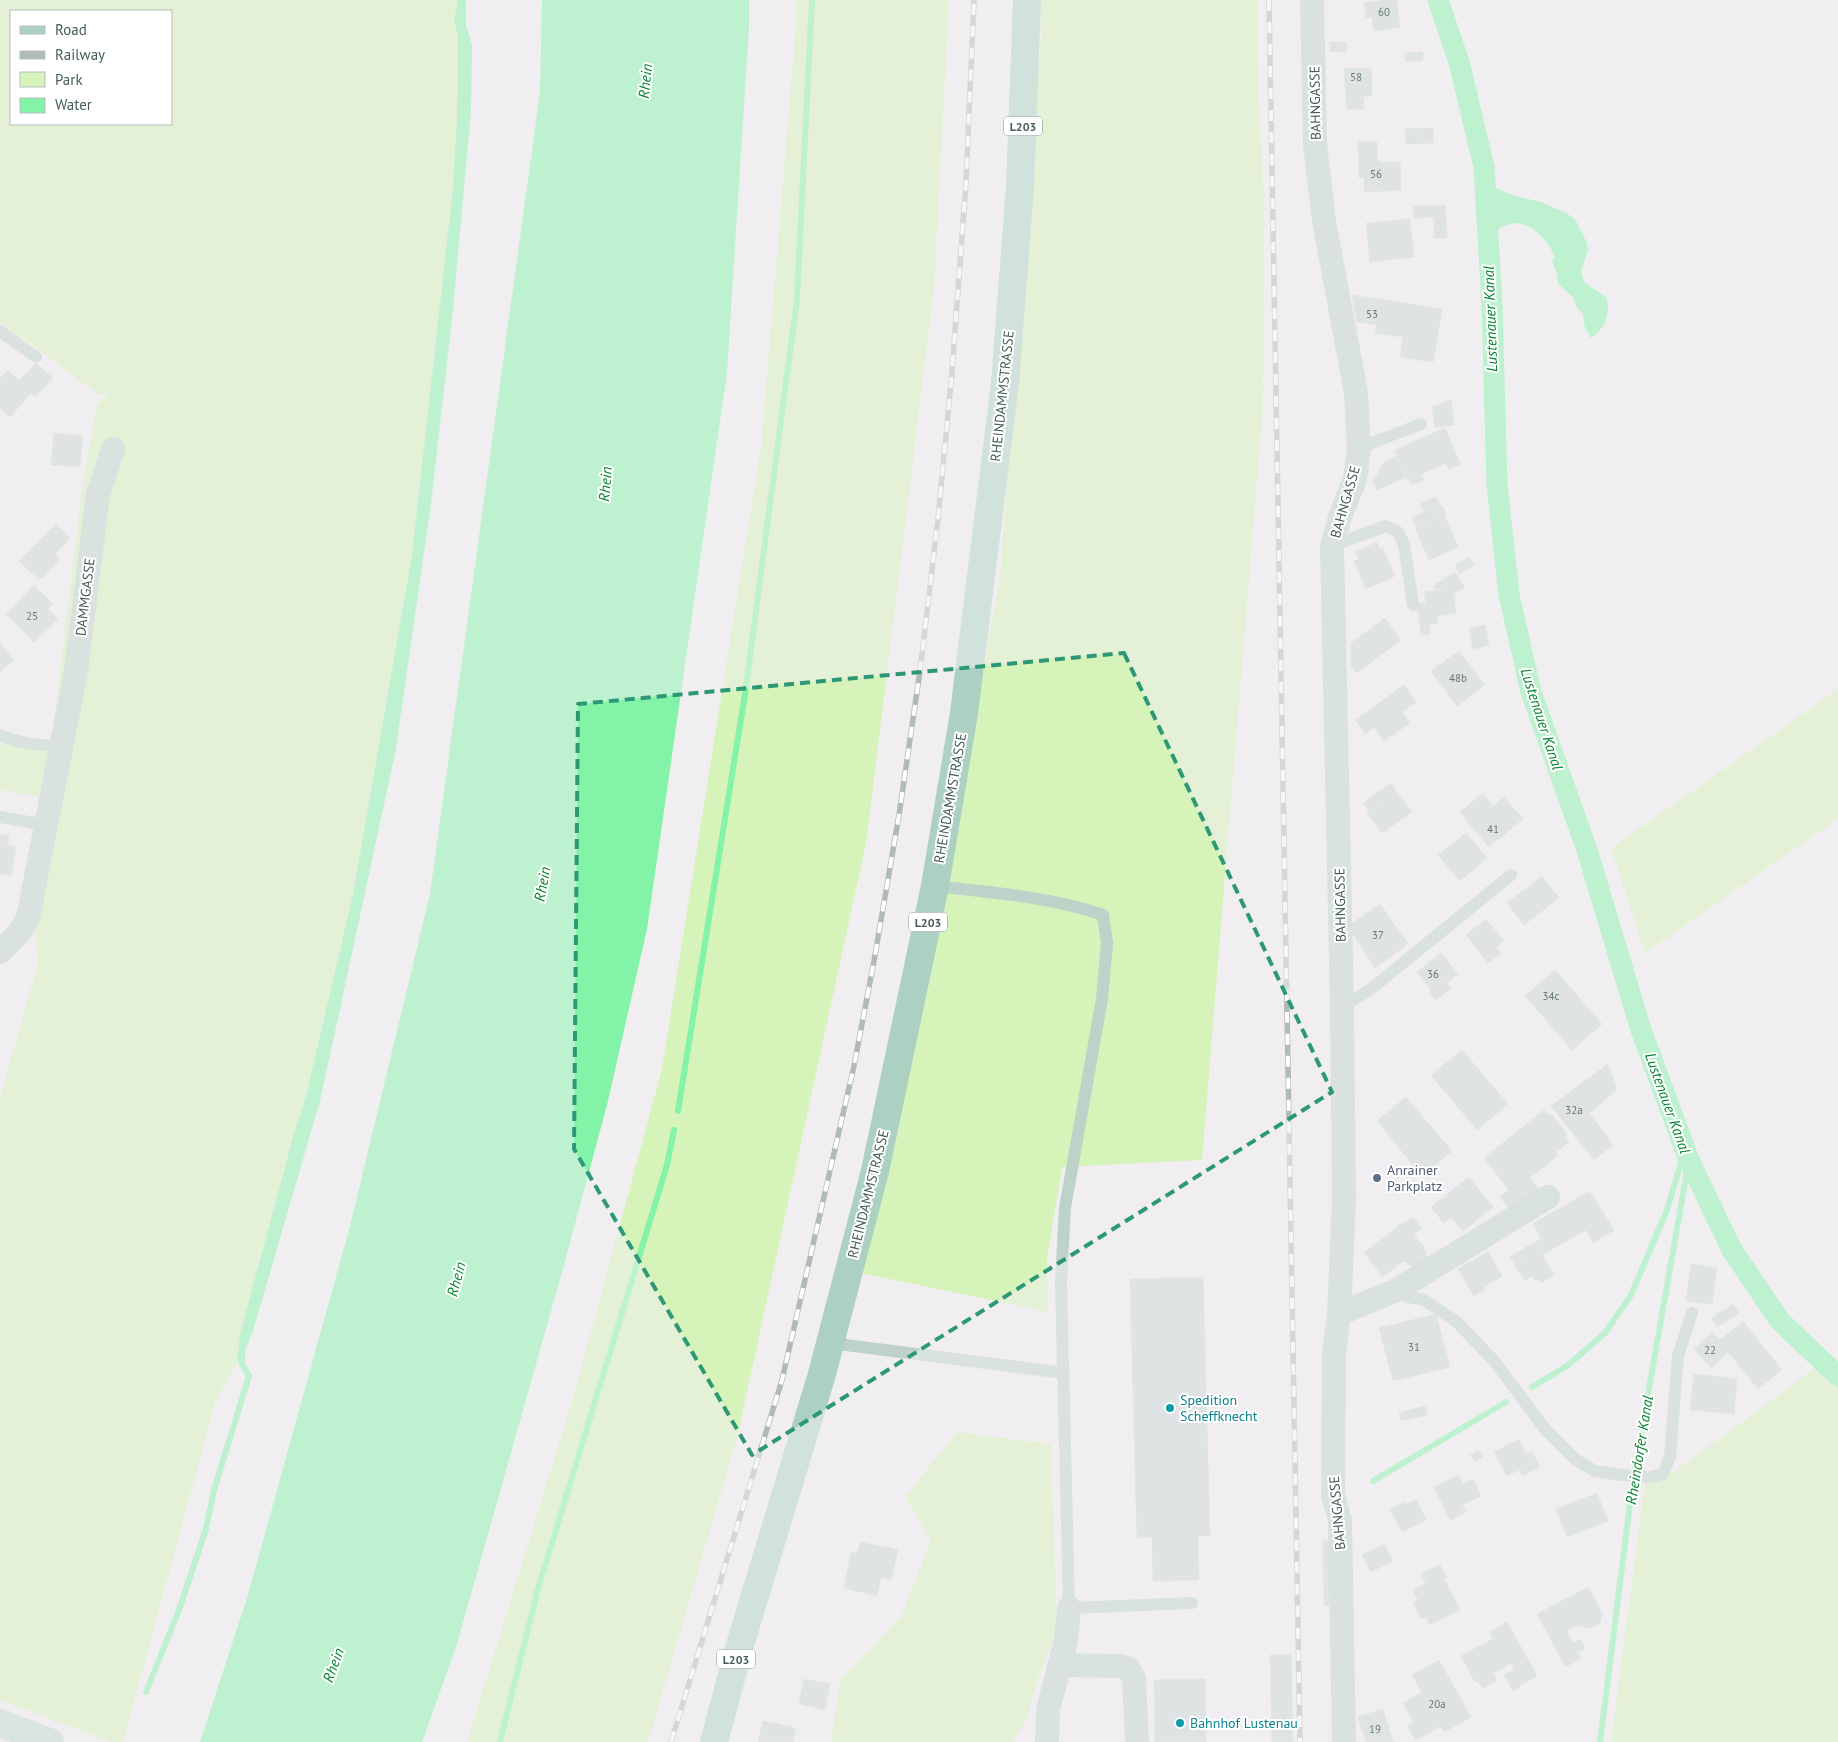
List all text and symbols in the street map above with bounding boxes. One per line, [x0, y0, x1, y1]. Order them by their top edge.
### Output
house number: 60 [1378, 5, 1390, 19]
legend [10, 10, 172, 125]
text: Road [55, 20, 87, 39]
text: Railway [55, 45, 105, 64]
water label: Rhein [634, 62, 656, 99]
street label: BAHNGASSE [1305, 66, 1325, 140]
text: Park [55, 70, 83, 89]
house number: 58 [1350, 70, 1362, 84]
text: Water [55, 95, 92, 114]
road number: L203 [1004, 116, 1042, 136]
house number: 56 [1370, 167, 1382, 181]
water label: Lustenauer Kanal [1479, 266, 1501, 372]
house number: 53 [1366, 307, 1378, 321]
street label: RHEINDAMMSTRASSE [986, 330, 1018, 462]
street label: BAHNGASSE [1326, 464, 1364, 540]
water label: Rhein [594, 466, 616, 502]
street label: DAMMGASSE [71, 557, 99, 637]
house number: 25 [26, 609, 38, 623]
water label: Lustenauer Kanal [1517, 666, 1567, 772]
house number: 48b [1449, 671, 1467, 685]
street label: RHEINDAMMSTRASSE [930, 732, 970, 864]
house number: 41 [1487, 822, 1499, 836]
water label: Rhein [530, 865, 554, 903]
street label: BAHNGASSE [1330, 868, 1350, 942]
road number: L203 [909, 912, 947, 932]
house number: 37 [1372, 928, 1384, 942]
house number: 36 [1427, 967, 1439, 981]
house number: 34c [1543, 989, 1560, 1003]
water label: Lustenauer Kanal [1641, 1050, 1695, 1156]
house number: 32a [1565, 1103, 1583, 1117]
street label: RHEINDAMMSTRASSE [843, 1128, 893, 1260]
place label: Anrainer Parkplatz [1387, 1161, 1442, 1195]
marker: Anrainer Parkplatz [1371, 1172, 1383, 1184]
water label: Rhein [442, 1259, 470, 1298]
house number: 31 [1408, 1340, 1420, 1354]
house number: 22 [1704, 1343, 1716, 1357]
place label: Spedition Scheffknecht [1180, 1391, 1258, 1425]
water label: Rheindorfer Kanal [1621, 1394, 1657, 1506]
marker: Spedition Scheffknecht [1164, 1402, 1176, 1414]
street label: BAHNGASSE [1325, 1475, 1349, 1551]
water label: Rhein [318, 1645, 348, 1685]
road number: L203 [717, 1650, 755, 1668]
house number: 20a [1428, 1697, 1446, 1711]
place label: Bahnhof Lustenau [1190, 1714, 1298, 1732]
marker: Bahnhof Lustenau [1174, 1717, 1186, 1729]
house number: 19 [1369, 1722, 1381, 1736]

